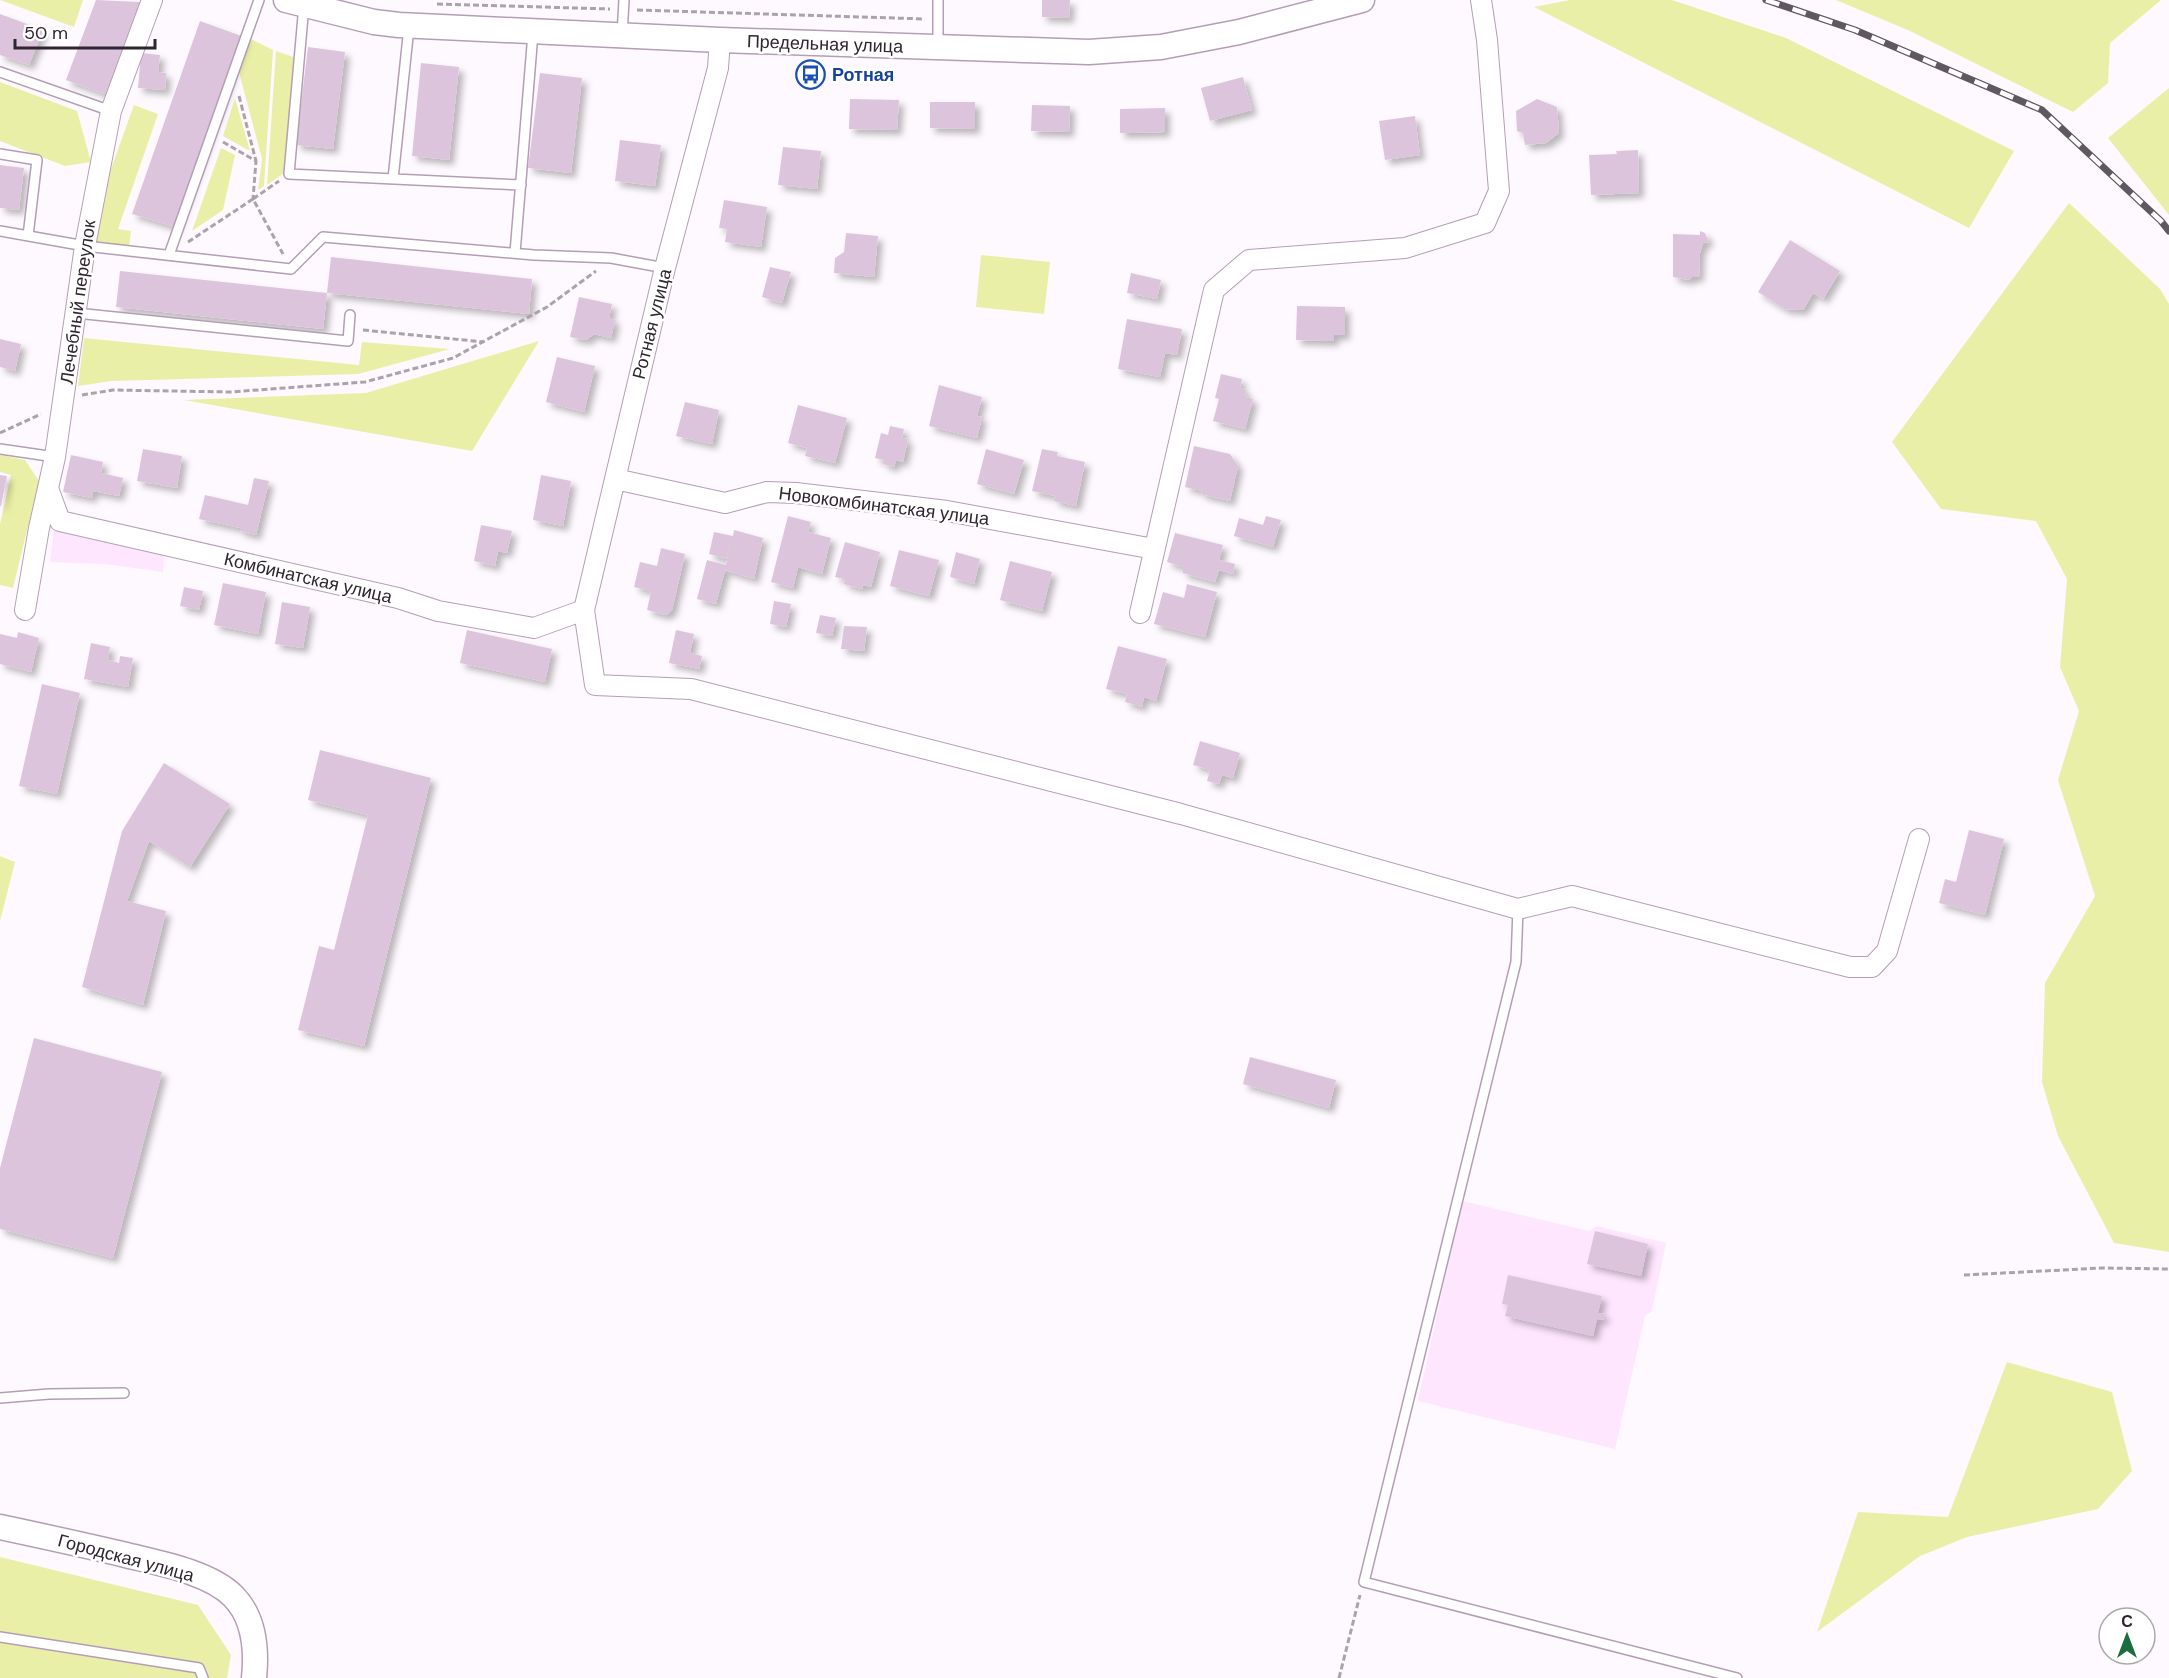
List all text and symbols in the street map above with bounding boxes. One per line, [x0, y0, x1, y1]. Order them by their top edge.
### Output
scale bar [15, 12, 154, 50]
text: 50 m [24, 21, 68, 45]
street label: Предельная улица [746, 29, 905, 59]
bus stop icon: Ротная [795, 59, 827, 91]
place label: Ротная [832, 63, 894, 87]
street label: Лечебный переулок [55, 218, 101, 385]
street label: Ротная улица [627, 265, 678, 382]
street label: Новокомбинатская улица [777, 481, 992, 531]
street label: Комбинатская улица [222, 547, 395, 609]
street label: Городская улица [55, 1528, 198, 1588]
north arrow [2097, 1606, 2157, 1666]
text: С [2121, 1611, 2133, 1632]

